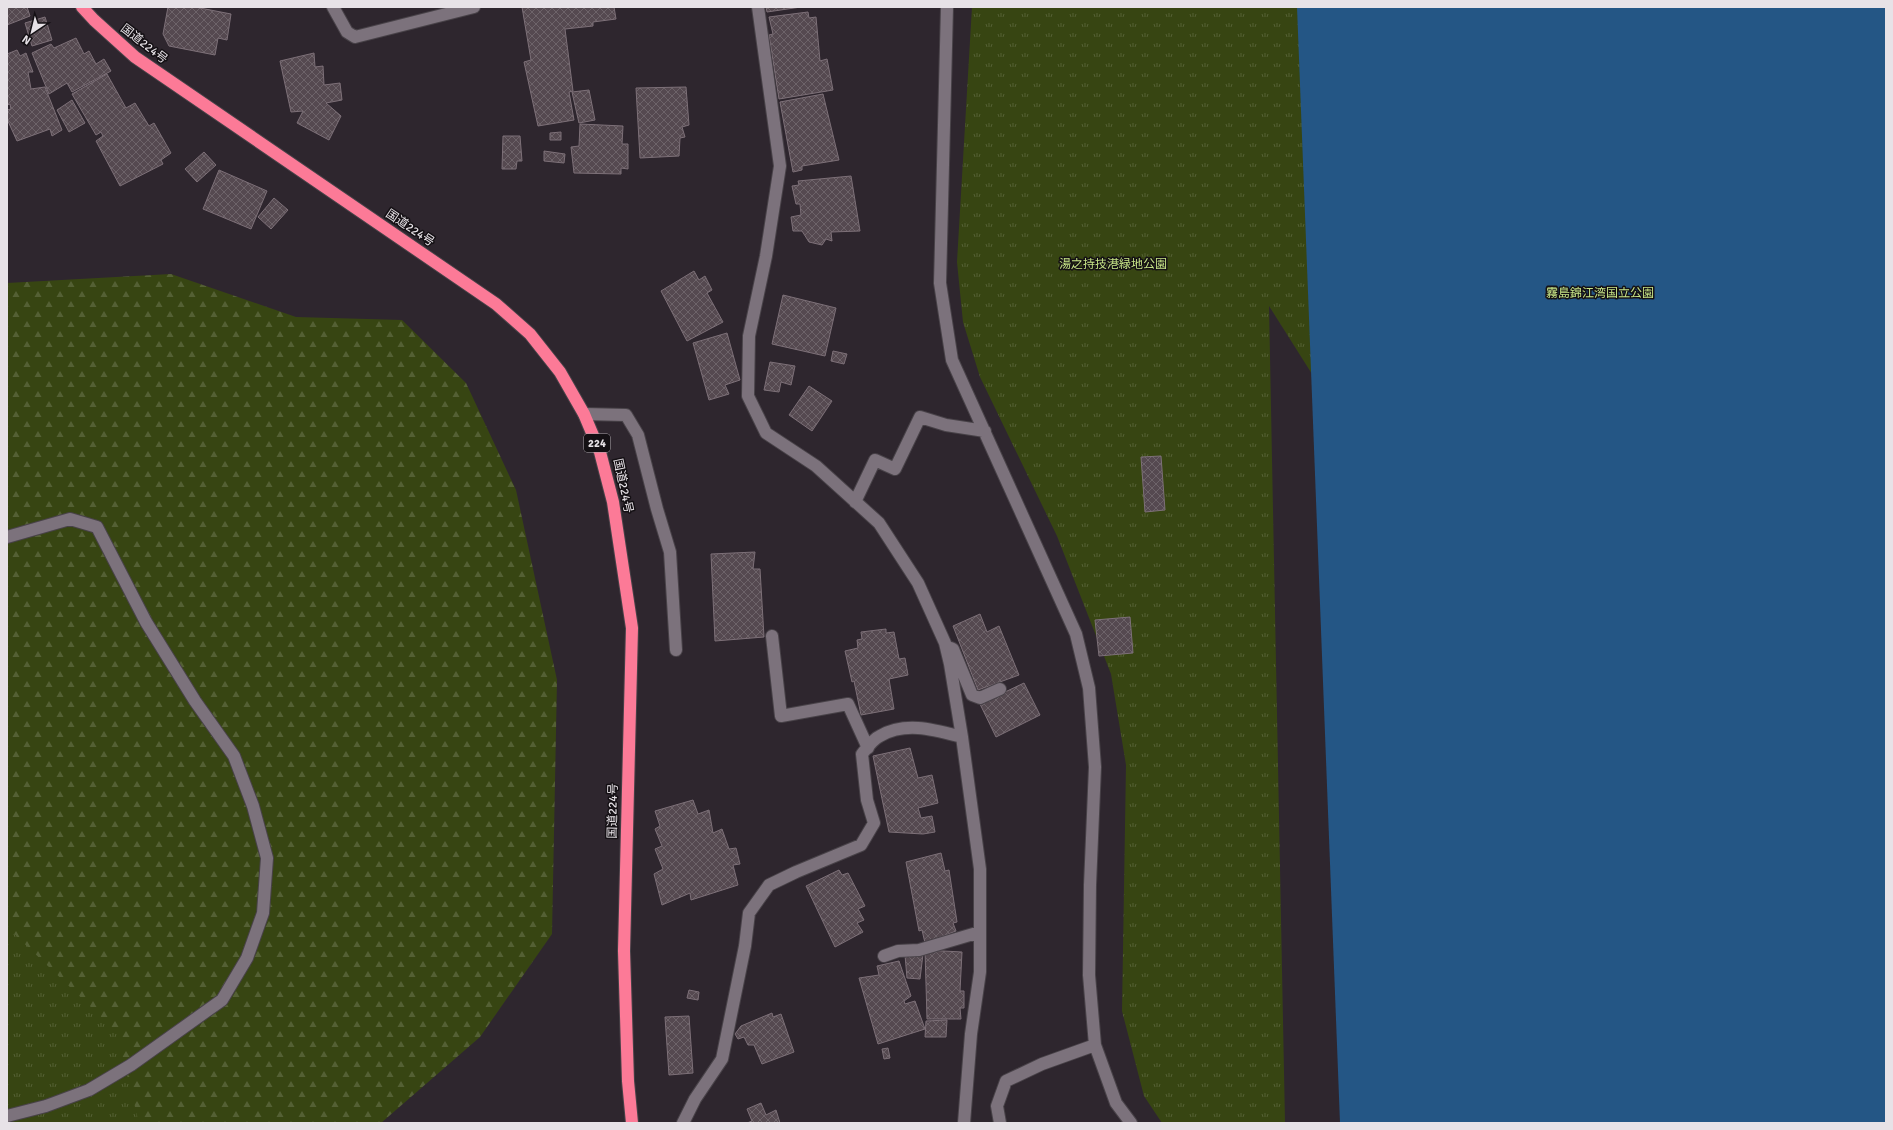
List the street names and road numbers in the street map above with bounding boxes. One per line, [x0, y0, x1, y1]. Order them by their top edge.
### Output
street label: 国道224号 [118, 21, 170, 67]
street label: 国道224号 [383, 206, 437, 250]
road number: 224 [584, 434, 610, 452]
street label: 国道224号 [610, 457, 636, 515]
street label: 国道224号 [605, 783, 621, 839]

